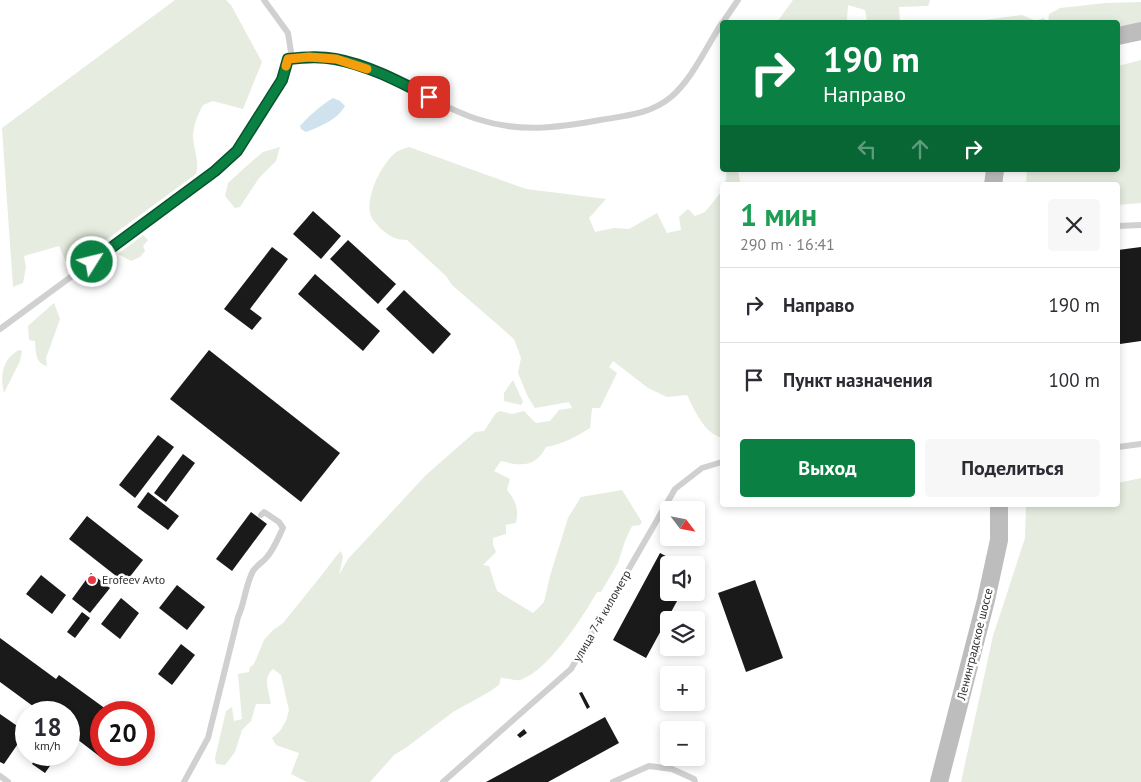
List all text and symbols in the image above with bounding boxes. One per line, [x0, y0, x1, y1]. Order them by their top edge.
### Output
text: 190 m [823, 36, 920, 82]
icon: right [740, 40, 805, 105]
pin [408, 76, 450, 118]
text: Направо [823, 80, 906, 108]
icon: arrive [415, 83, 443, 111]
icon: left [853, 135, 881, 163]
icon: ahead [906, 135, 934, 163]
icon: right [959, 135, 987, 163]
text: 1 мин [740, 195, 817, 234]
button: close [1048, 199, 1100, 251]
text: 290 m · 16:41 [740, 234, 835, 254]
position arrow [65, 235, 117, 287]
icon: right [740, 291, 768, 319]
text: Направо [783, 293, 854, 317]
text: 190 m [1048, 293, 1100, 317]
icon: arrive [740, 366, 768, 394]
text: Пункт назначения [783, 368, 933, 392]
text: 100 m [1048, 368, 1100, 392]
button: Выход [740, 439, 915, 497]
button: Поделиться [925, 439, 1100, 497]
north arrow [660, 501, 705, 546]
map controls [660, 501, 705, 766]
button: sound [660, 556, 705, 601]
street label: улица 7-й километр [569, 567, 634, 664]
place label: Erofeev Avto [102, 572, 165, 587]
marker: Erofeev Avto [86, 574, 98, 586]
street label: Ленинградское шоссе [953, 586, 996, 702]
button: layers [660, 611, 705, 656]
button: + [660, 666, 705, 711]
speed limit sign: 20 [90, 701, 155, 766]
text: 18 [33, 711, 62, 743]
button: − [660, 721, 705, 766]
text: km/h [34, 738, 61, 753]

